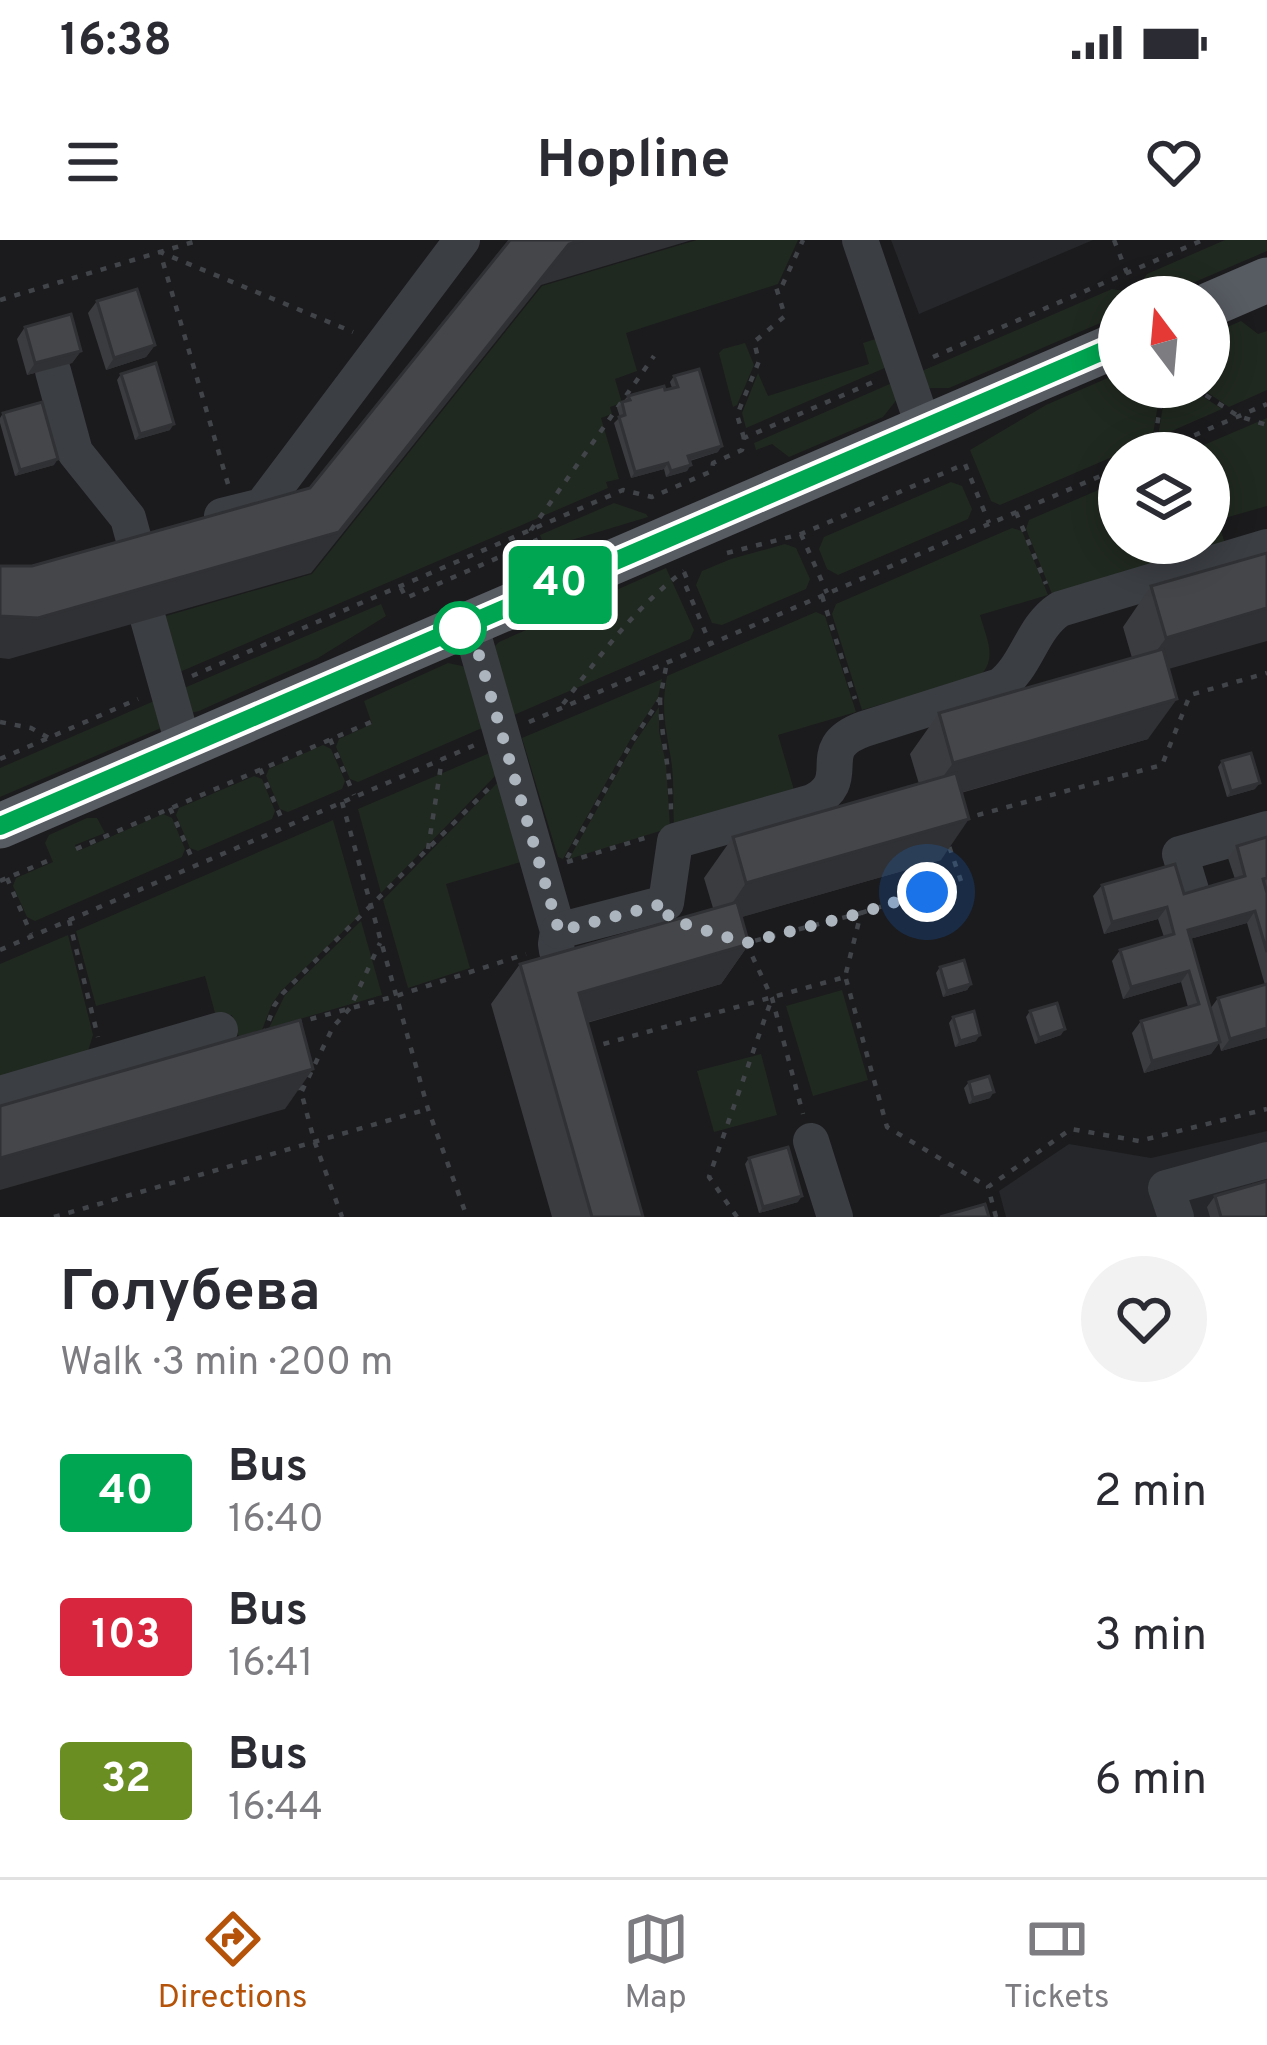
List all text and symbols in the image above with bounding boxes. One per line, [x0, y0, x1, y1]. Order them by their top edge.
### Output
text: 16:38 [60, 14, 172, 71]
text: Hopline [537, 128, 730, 197]
icon: menu [60, 129, 126, 195]
icon: heart [1141, 129, 1207, 195]
north arrow [1098, 276, 1230, 408]
map controls [1098, 276, 1230, 564]
button: layers [1098, 432, 1230, 564]
line badge: 40 [506, 546, 614, 624]
text: 40 [533, 558, 587, 611]
unlabelled marker [435, 603, 485, 653]
your location [897, 862, 957, 922]
button: heart [1081, 1256, 1207, 1382]
text: Голубева [60, 1259, 320, 1331]
text: Walk · 3 min · 200 m [60, 1340, 393, 1389]
text: Bus [228, 1440, 308, 1497]
text: 2 min [1094, 1465, 1207, 1522]
text: 40 [99, 1466, 153, 1519]
text: 16:40 [228, 1497, 324, 1546]
text: Bus [228, 1584, 308, 1641]
text: 3 min [1094, 1609, 1207, 1666]
text: 103 [91, 1610, 161, 1663]
text: 16:41 [228, 1641, 313, 1690]
text: Bus [228, 1728, 308, 1785]
text: 6 min [1095, 1753, 1207, 1810]
text: 32 [101, 1754, 151, 1807]
text: 16:44 [228, 1785, 323, 1834]
tab: Directions [158, 1906, 307, 2020]
tab: Map [623, 1906, 689, 2020]
tab: Tickets [1004, 1906, 1109, 2020]

